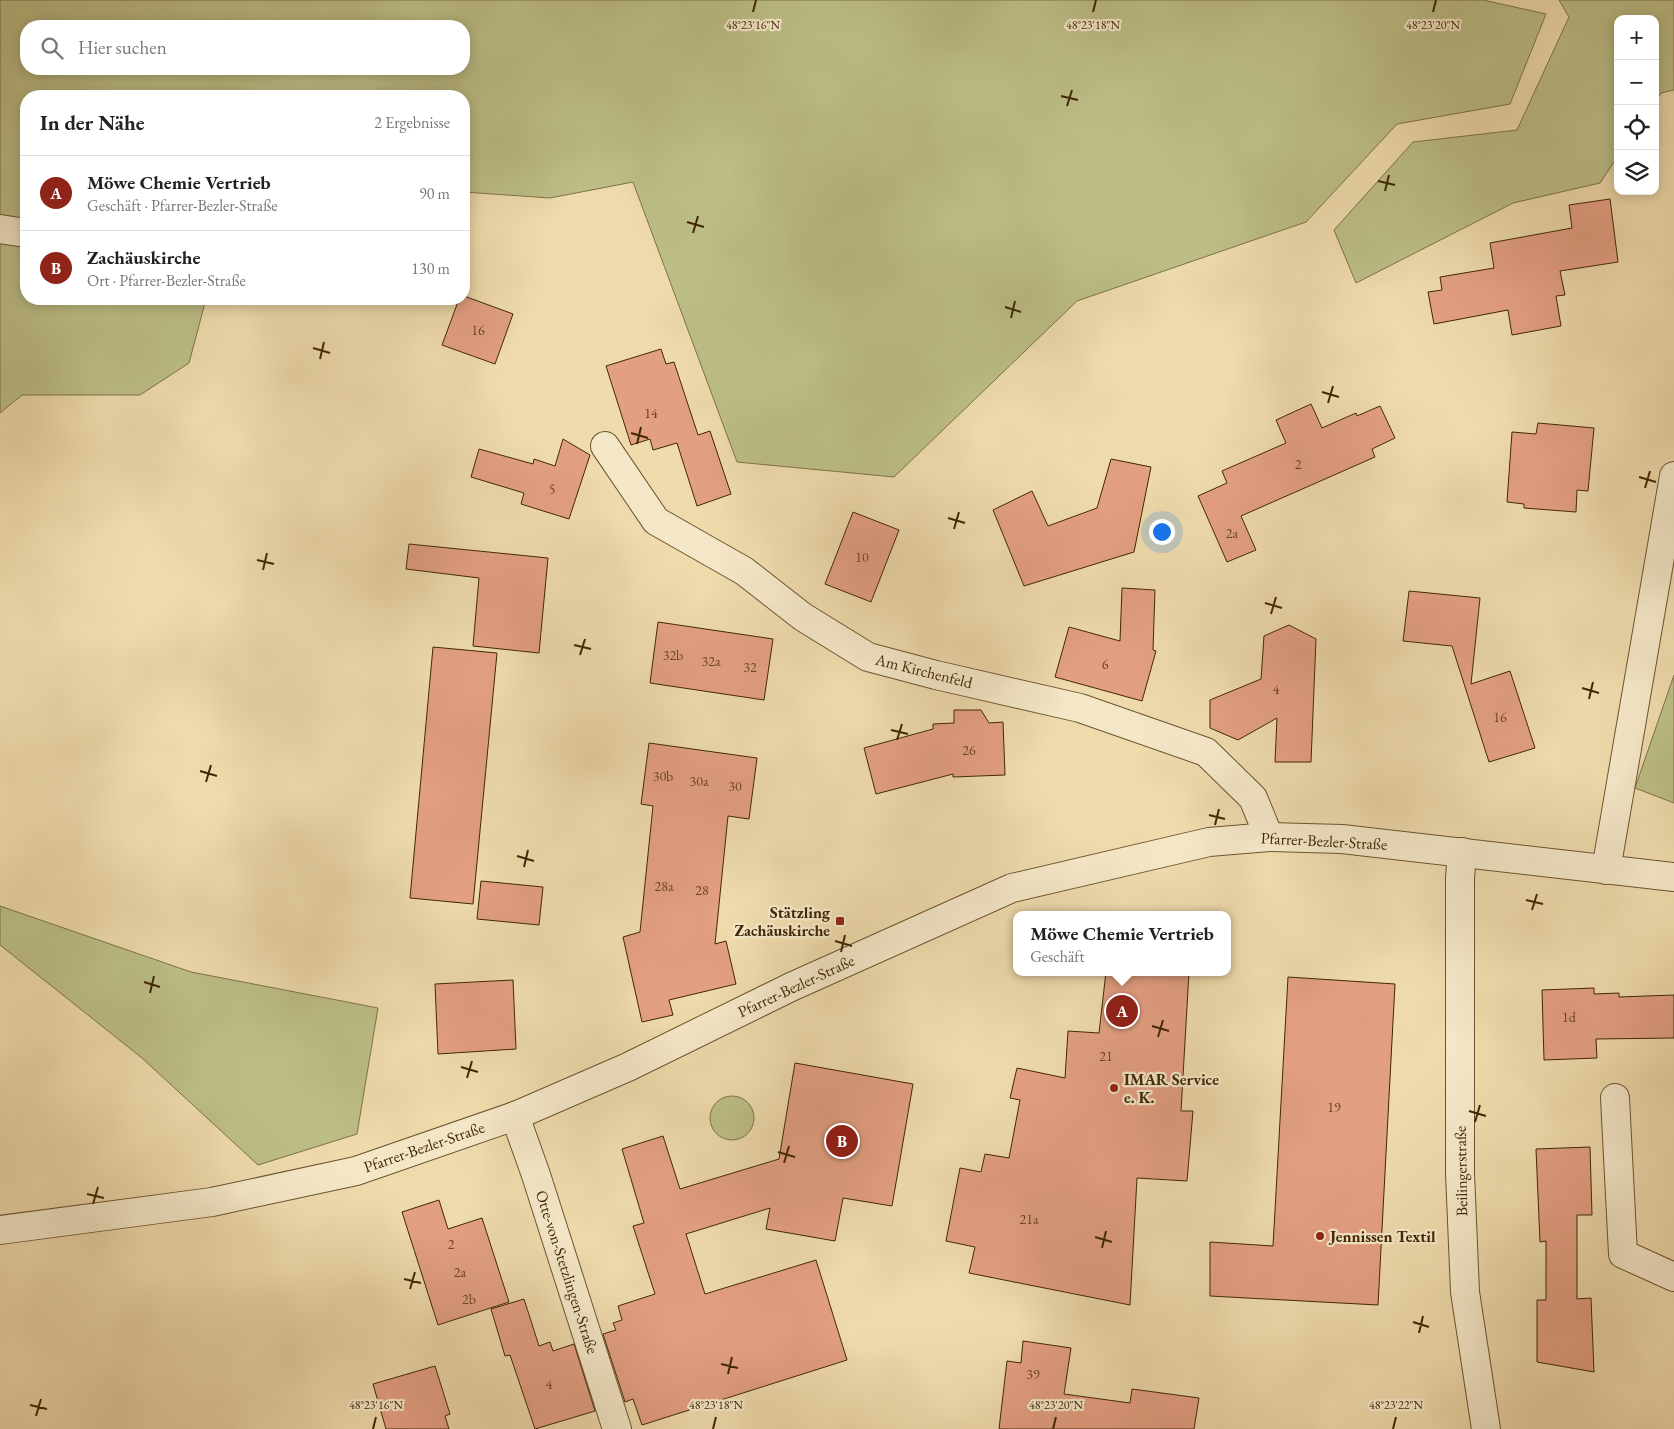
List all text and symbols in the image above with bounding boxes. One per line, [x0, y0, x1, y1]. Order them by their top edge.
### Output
map controls [1614, 15, 1659, 195]
button: + [1614, 15, 1659, 60]
text: 48°23'16"N [726, 17, 780, 33]
text: 48°23'18"N [1066, 17, 1120, 33]
text: 48°23'20"N [1406, 17, 1460, 33]
search box [20, 20, 470, 75]
icon: search [38, 34, 66, 62]
text: Hier suchen [78, 35, 167, 60]
button: − [1614, 60, 1659, 105]
button: locate [1614, 105, 1659, 150]
text: In der Nähe [40, 109, 145, 136]
text: 2 Ergebnisse [374, 112, 450, 133]
button: layers [1614, 150, 1659, 195]
text: Möwe Chemie Vertrieb [87, 170, 271, 195]
text: A [50, 183, 62, 204]
text: 90 m [419, 183, 450, 204]
text: Geschäft · Pfarrer-Bezler-Straße [87, 195, 277, 216]
text: Zachäuskirche [87, 245, 200, 270]
text: B [51, 258, 61, 279]
text: 130 m [411, 258, 450, 279]
text: Ort · Pfarrer-Bezler-Straße [87, 270, 246, 291]
house number: 16 [471, 321, 485, 339]
house number: 14 [644, 404, 658, 422]
house number: 2 [1295, 455, 1302, 473]
house number: 5 [549, 480, 555, 498]
your location [1149, 519, 1175, 545]
house number: 2a [1226, 524, 1239, 542]
house number: 10 [855, 548, 869, 566]
house number: 32b [663, 646, 683, 664]
street label: Am Kirchenfeld [872, 649, 976, 693]
house number: 32a [701, 652, 721, 670]
house number: 6 [1102, 655, 1109, 673]
house number: 32 [743, 658, 757, 676]
house number: 4 [1273, 680, 1280, 698]
house number: 16 [1493, 708, 1507, 726]
house number: 26 [962, 741, 976, 759]
house number: 30b [653, 767, 673, 785]
house number: 30a [689, 772, 709, 790]
house number: 30 [728, 777, 742, 795]
street label: Pfarrer-Bezler-Straße [1260, 827, 1388, 855]
house number: 28a [654, 877, 674, 895]
house number: 28 [695, 881, 709, 899]
place label: Stätzling Zachäuskirche [735, 902, 831, 941]
popup [1013, 911, 1231, 976]
marker: Stätzling Zachäuskirche [834, 915, 846, 927]
text: Möwe Chemie Vertrieb [1030, 921, 1214, 946]
text: Geschäft [1030, 946, 1084, 967]
street label: Pfarrer-Bezler-Straße [734, 950, 858, 1022]
pin: A [1106, 992, 1138, 1030]
house number: 1d [1562, 1008, 1577, 1026]
house number: 21 [1099, 1047, 1113, 1065]
place label: IMAR Service e. K. [1124, 1069, 1219, 1108]
marker: IMAR Service e. K. [1108, 1082, 1120, 1094]
house number: 19 [1327, 1098, 1341, 1116]
street label: Pfarrer-Bezler-Straße [361, 1116, 487, 1178]
pin: B [826, 1122, 858, 1160]
street label: Beilingerstraße [1450, 1126, 1472, 1216]
street label: Otte-von-Stetzlingen-Straße [531, 1188, 603, 1356]
house number: 21a [1019, 1210, 1039, 1228]
place label: Jennissen Textil [1328, 1226, 1436, 1247]
marker: Jennissen Textil [1314, 1230, 1326, 1242]
house number: 2 [448, 1235, 455, 1253]
house number: 2a [454, 1263, 467, 1281]
house number: 2b [462, 1290, 476, 1308]
house number: 39 [1026, 1365, 1040, 1383]
house number: 4 [546, 1375, 553, 1393]
text: 48°23'16"N [349, 1397, 403, 1413]
text: 48°23'18"N [689, 1397, 743, 1413]
text: 48°23'20"N [1029, 1397, 1083, 1413]
text: 48°23'22"N [1369, 1397, 1423, 1413]

